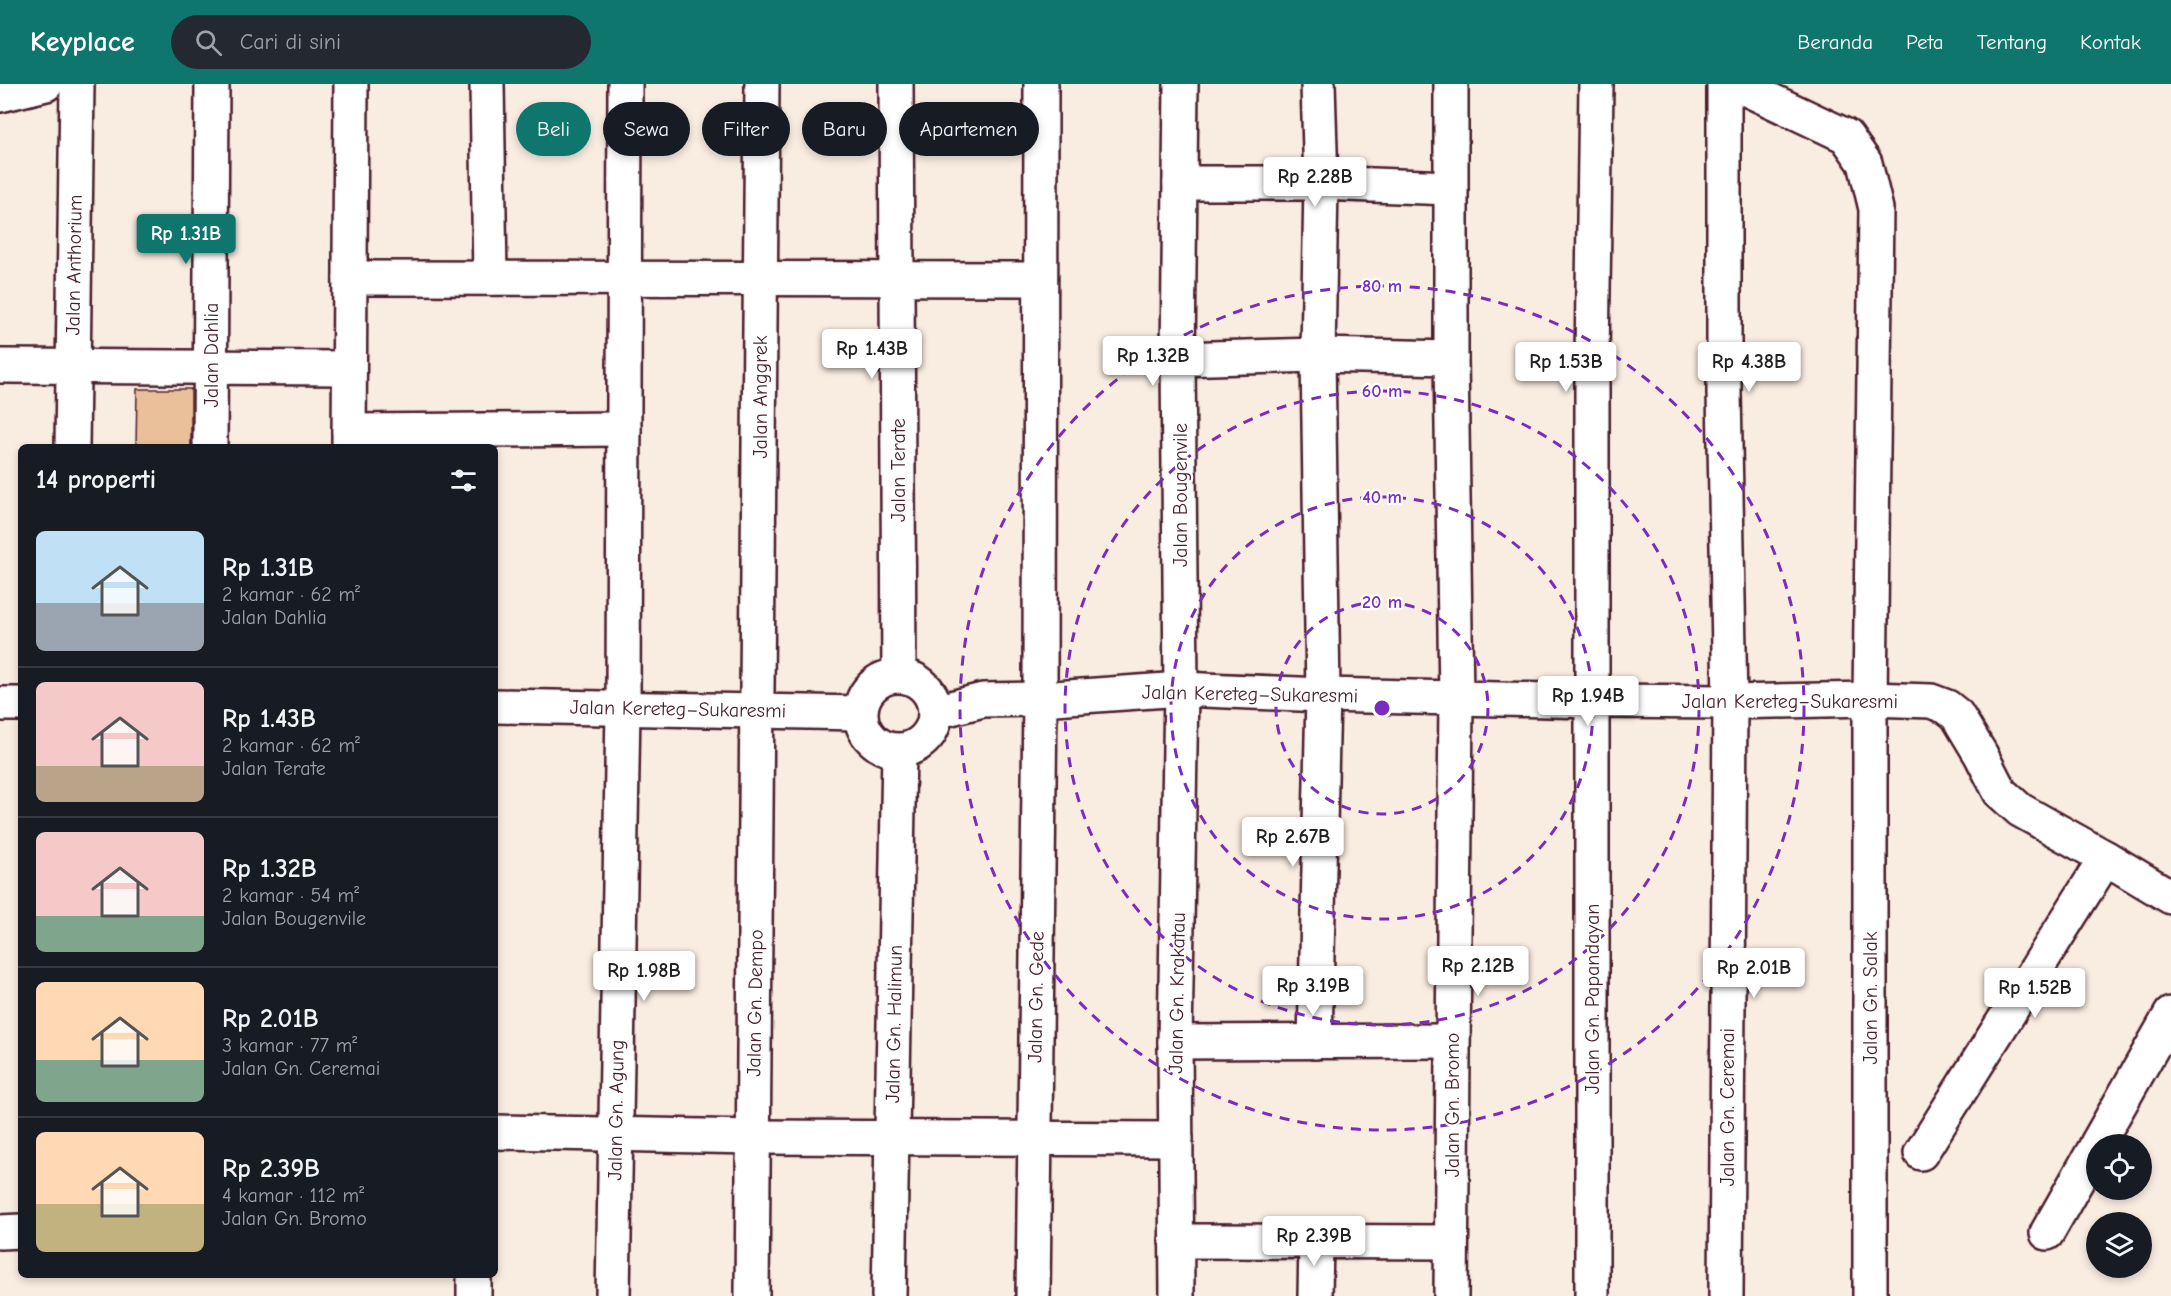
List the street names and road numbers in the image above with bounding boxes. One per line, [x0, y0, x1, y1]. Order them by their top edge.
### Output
street label: Jalan Anthorium [61, 194, 87, 336]
street label: Jalan Dahlia [200, 303, 223, 407]
street label: Jalan Anggrek [749, 335, 772, 459]
street label: Jalan Terate [887, 418, 910, 522]
street label: Jalan Bougenvile [1169, 423, 1192, 567]
street label: Jalan Kereteg–Sukaresmi [1142, 681, 1358, 707]
street label: Jalan Kereteg–Sukaresmi [1682, 690, 1898, 713]
street label: Jalan Kereteg–Sukaresmi [570, 696, 786, 722]
street label: Jalan Gn. Papandayan [1581, 904, 1604, 1094]
street label: Jalan Gn. Krakatau [1164, 912, 1190, 1074]
street label: Jalan Gn. Dempo [742, 929, 768, 1077]
street label: Jalan Gn. Gede [1023, 931, 1049, 1063]
street label: Jalan Gn. Salak [1859, 931, 1882, 1064]
street label: Jalan Gn. Halimun [881, 945, 907, 1103]
street label: Jalan Gn. Ceremai [1716, 1028, 1739, 1186]
street label: Jalan Gn. Bromo [1441, 1033, 1464, 1177]
street label: Jalan Gn. Agung [603, 1039, 629, 1181]

